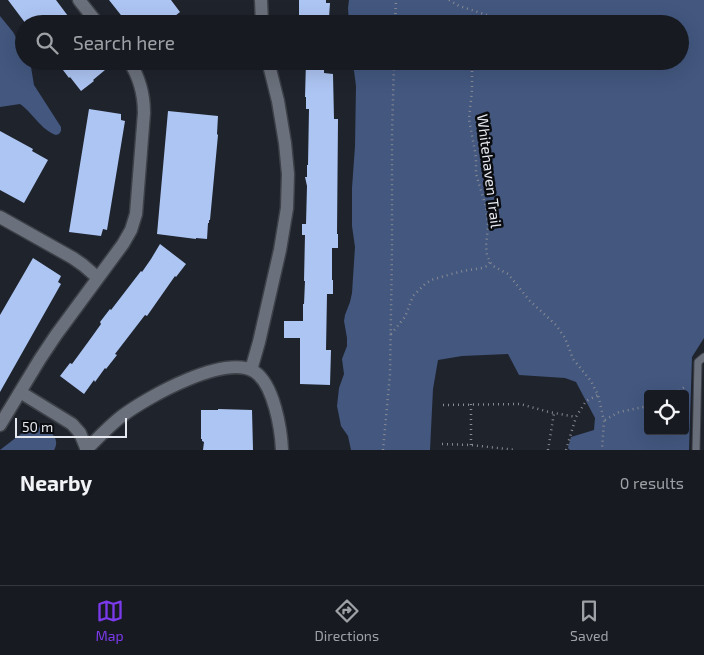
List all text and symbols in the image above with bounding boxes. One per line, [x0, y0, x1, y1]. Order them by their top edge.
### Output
search box [15, 15, 689, 70]
icon: search [33, 29, 61, 57]
text: Search here [73, 31, 175, 54]
street label: Whitehaven Trail [474, 113, 506, 230]
map controls [644, 390, 689, 435]
button: locate [644, 390, 689, 435]
scale bar [15, 415, 128, 438]
text: 50 m [22, 418, 53, 435]
text: Nearby [20, 470, 92, 495]
text: 0 results [620, 473, 684, 492]
tab: Map [95, 597, 124, 644]
tab: Directions [315, 597, 379, 644]
tab: Saved [570, 597, 609, 644]

